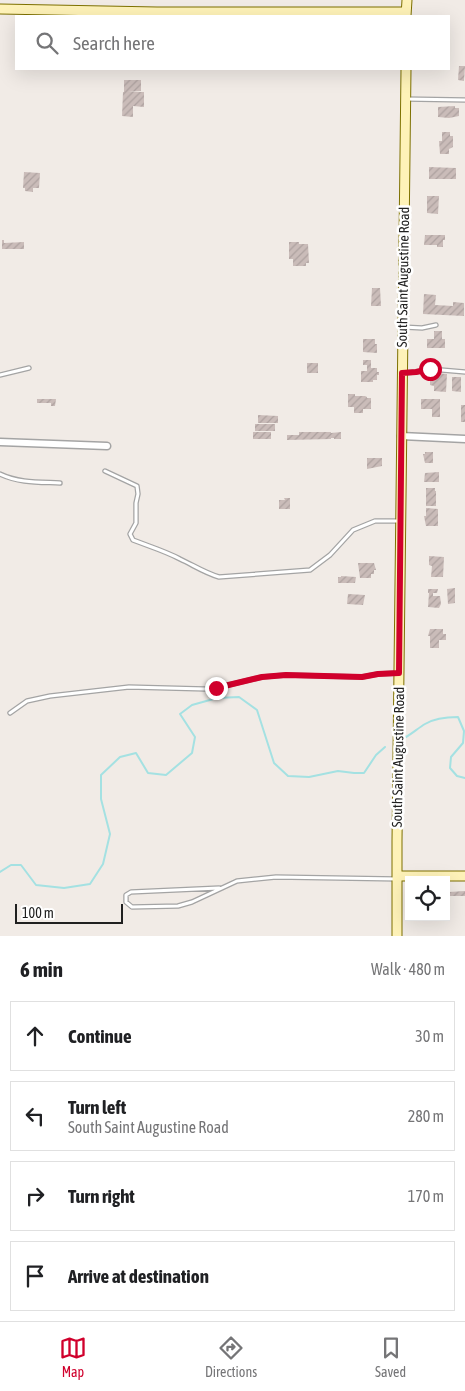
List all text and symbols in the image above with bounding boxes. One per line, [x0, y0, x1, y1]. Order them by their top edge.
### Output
search box [15, 15, 450, 70]
icon: search [33, 29, 61, 57]
text: Search here [73, 32, 155, 54]
street label: South Saint Augustine Road [394, 207, 412, 347]
route start [419, 358, 442, 381]
route end [205, 677, 228, 700]
street label: South Saint Augustine Road [389, 687, 407, 827]
map controls [405, 876, 450, 921]
button: locate [405, 876, 450, 921]
scale bar [15, 901, 122, 924]
text: 100 m [22, 905, 54, 921]
text: 6 min [20, 957, 63, 981]
text: Walk · 480 m [371, 960, 445, 978]
icon: ahead [21, 1022, 49, 1050]
text: Continue [68, 1025, 132, 1047]
text: 30 m [415, 1027, 444, 1045]
text: Turn left [68, 1096, 126, 1118]
icon: left [21, 1102, 49, 1130]
text: 280 m [408, 1107, 444, 1125]
text: South Saint Augustine Road [68, 1118, 229, 1136]
icon: right [21, 1182, 49, 1210]
text: Turn right [68, 1185, 135, 1207]
text: 170 m [408, 1187, 444, 1205]
icon: arrive [21, 1262, 49, 1290]
text: Arrive at destination [68, 1265, 209, 1287]
tab: Map [59, 1334, 87, 1380]
tab: Directions [205, 1334, 257, 1380]
tab: Saved [375, 1334, 406, 1380]

